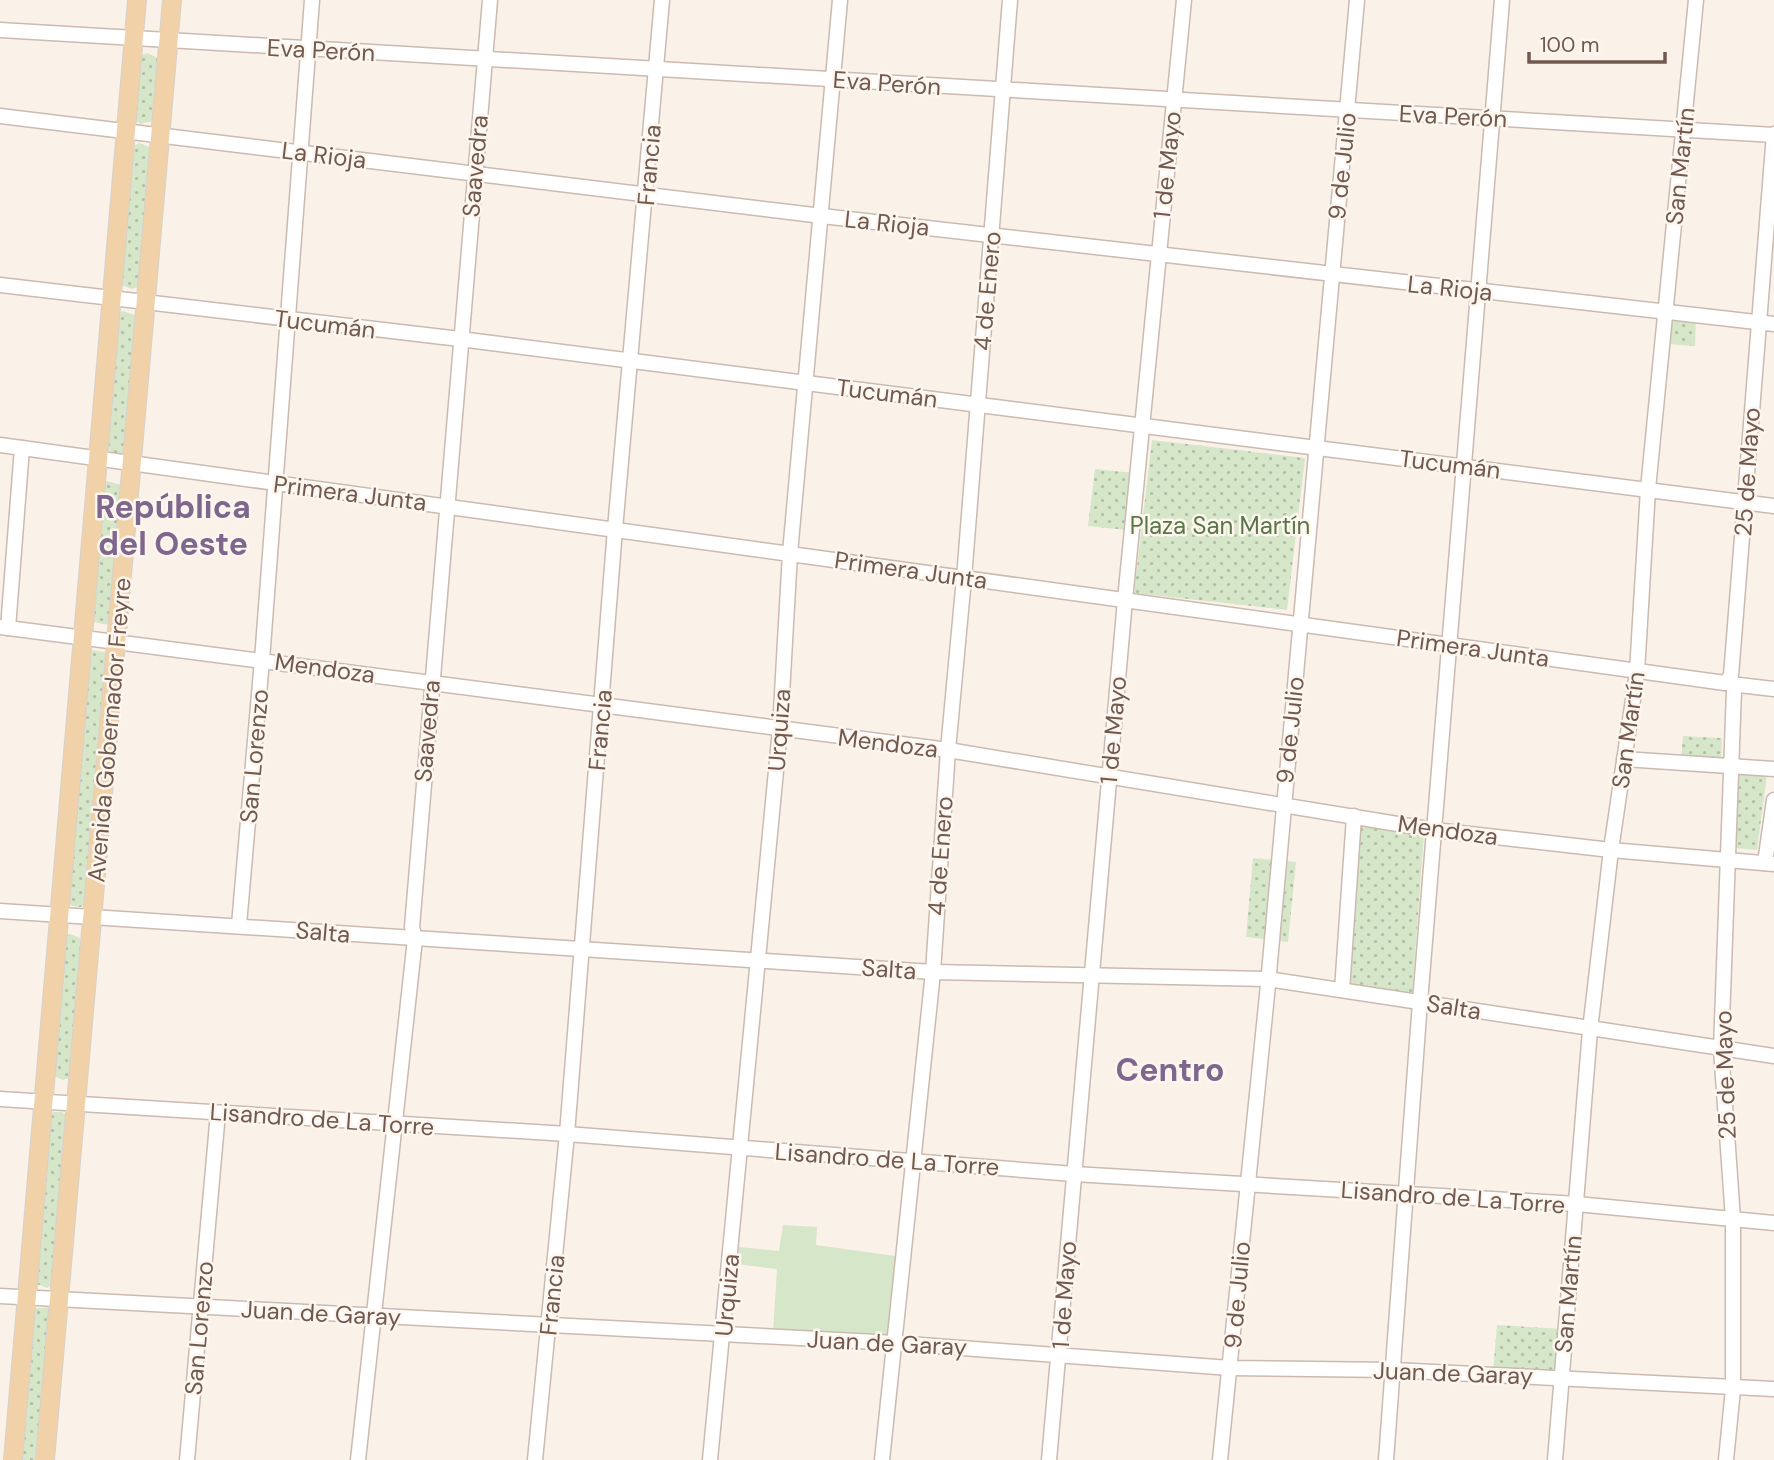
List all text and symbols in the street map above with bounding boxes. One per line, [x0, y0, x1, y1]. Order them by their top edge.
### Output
scale bar [1529, 21, 1666, 65]
text: 100 m [1540, 31, 1600, 59]
street label: Eva Perón [266, 32, 376, 68]
street label: Eva Perón [832, 64, 942, 102]
street label: Eva Perón [1398, 98, 1508, 134]
street label: San Martín [1658, 106, 1702, 226]
street label: 1 de Mayo [1146, 110, 1188, 220]
street label: 9 de Julio [1321, 111, 1363, 221]
street label: Saavedra [455, 114, 495, 218]
street label: Francia [630, 123, 668, 207]
street label: La Rioja [280, 134, 368, 176]
street label: La Rioja [843, 203, 931, 243]
street label: 4 de Enero [966, 230, 1008, 352]
street label: La Rioja [1406, 268, 1494, 308]
street label: Tucumán [273, 302, 377, 346]
street label: Tucumán [835, 371, 939, 415]
street label: 25 de Mayo [1727, 406, 1767, 538]
street label: Tucumán [1398, 442, 1502, 486]
street label: Primera Junta [272, 468, 428, 518]
district label: República del Oeste [95, 486, 251, 565]
park label: Plaza San Martín [1130, 510, 1310, 541]
street label: Primera Junta [833, 544, 989, 596]
street label: Avenida Gobernador Freyre [80, 576, 138, 884]
street label: Primera Junta [1395, 622, 1551, 674]
street label: Mendoza [273, 646, 377, 690]
street label: San Martín [1604, 670, 1652, 790]
street label: 1 de Mayo [1093, 675, 1133, 785]
street label: 9 de Julio [1269, 675, 1311, 785]
street label: Saavedra [407, 679, 447, 783]
street label: San Lorenzo [233, 688, 275, 824]
street label: Francia [581, 688, 619, 772]
street label: Urquiza [761, 688, 797, 772]
street label: Mendoza [836, 721, 940, 765]
street label: 4 de Enero [920, 795, 960, 917]
street label: Mendoza [1396, 808, 1500, 852]
street label: Salta [294, 914, 352, 950]
street label: Salta [861, 952, 917, 986]
street label: Salta [1425, 987, 1483, 1027]
street label: 25 de Mayo [1707, 1010, 1743, 1140]
district label: Centro [1116, 1049, 1224, 1091]
street label: Lisandro de La Torre [209, 1096, 435, 1142]
street label: Lisandro de La Torre [774, 1136, 1000, 1182]
street label: Lisandro de La Torre [1340, 1174, 1566, 1220]
street label: San Martín [1547, 1234, 1589, 1354]
street label: 1 de Mayo [1045, 1240, 1083, 1350]
street label: 9 de Julio [1217, 1240, 1257, 1350]
street label: Urquiza [708, 1252, 746, 1338]
street label: Francia [532, 1253, 572, 1337]
street label: San Lorenzo [178, 1260, 220, 1396]
street label: Juan de Garay [240, 1293, 402, 1333]
street label: Juan de Garay [806, 1323, 968, 1363]
street label: Juan de Garay [1372, 1355, 1534, 1391]

